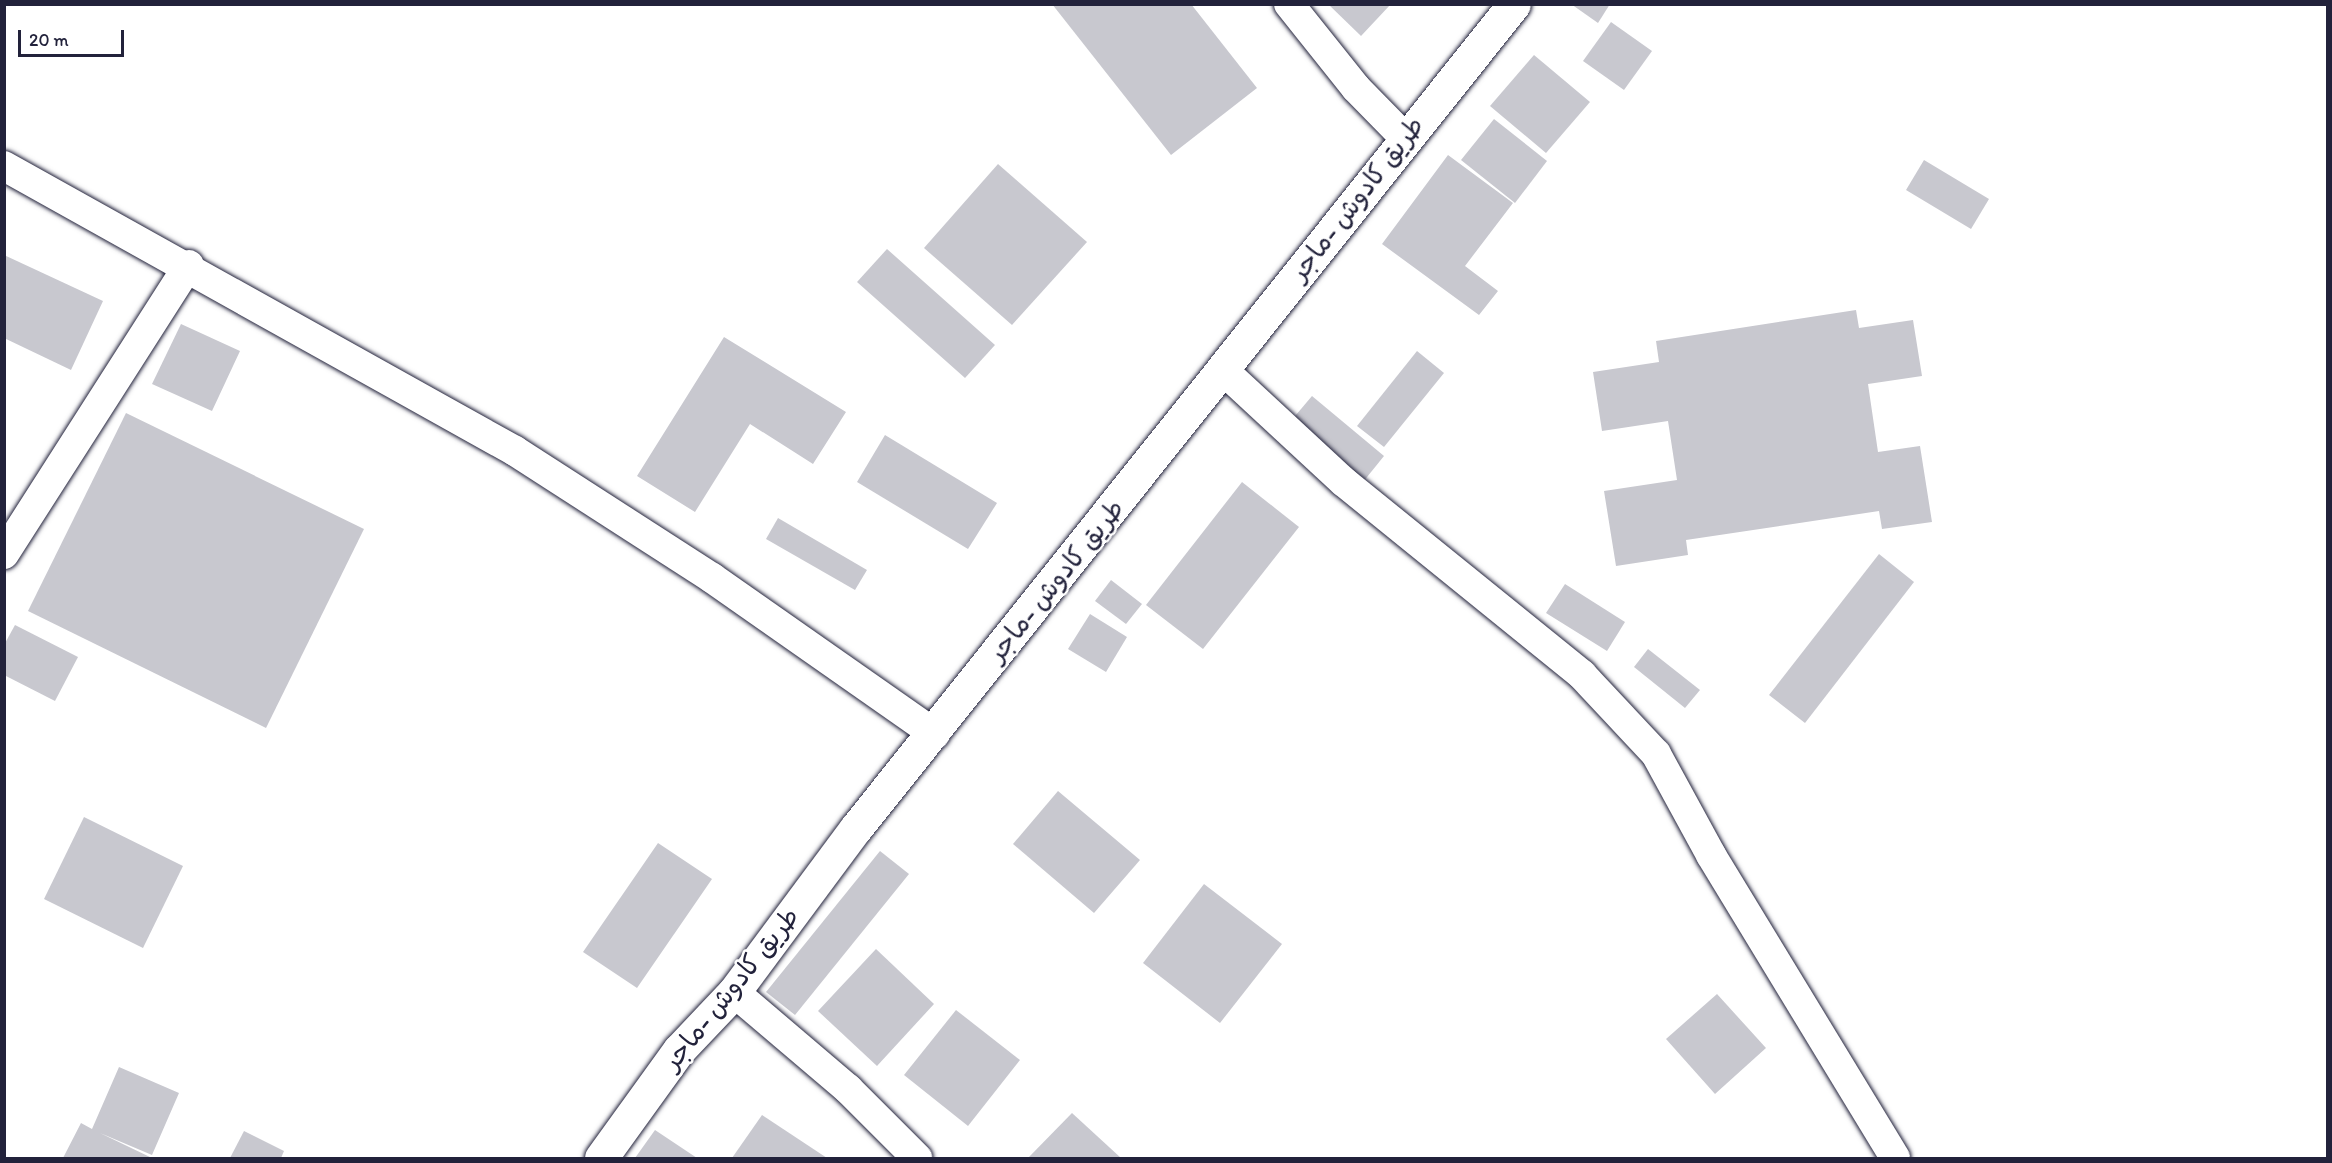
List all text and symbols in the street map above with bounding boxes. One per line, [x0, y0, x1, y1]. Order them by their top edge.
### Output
scale bar [21, 18, 128, 56]
text: 20 m [29, 29, 69, 51]
street label: طريق كادوش -ماجر [1283, 111, 1431, 287]
street label: طريق كادوش -ماجر [981, 494, 1131, 668]
street label: طريق كادوش -ماجر [656, 902, 806, 1076]

